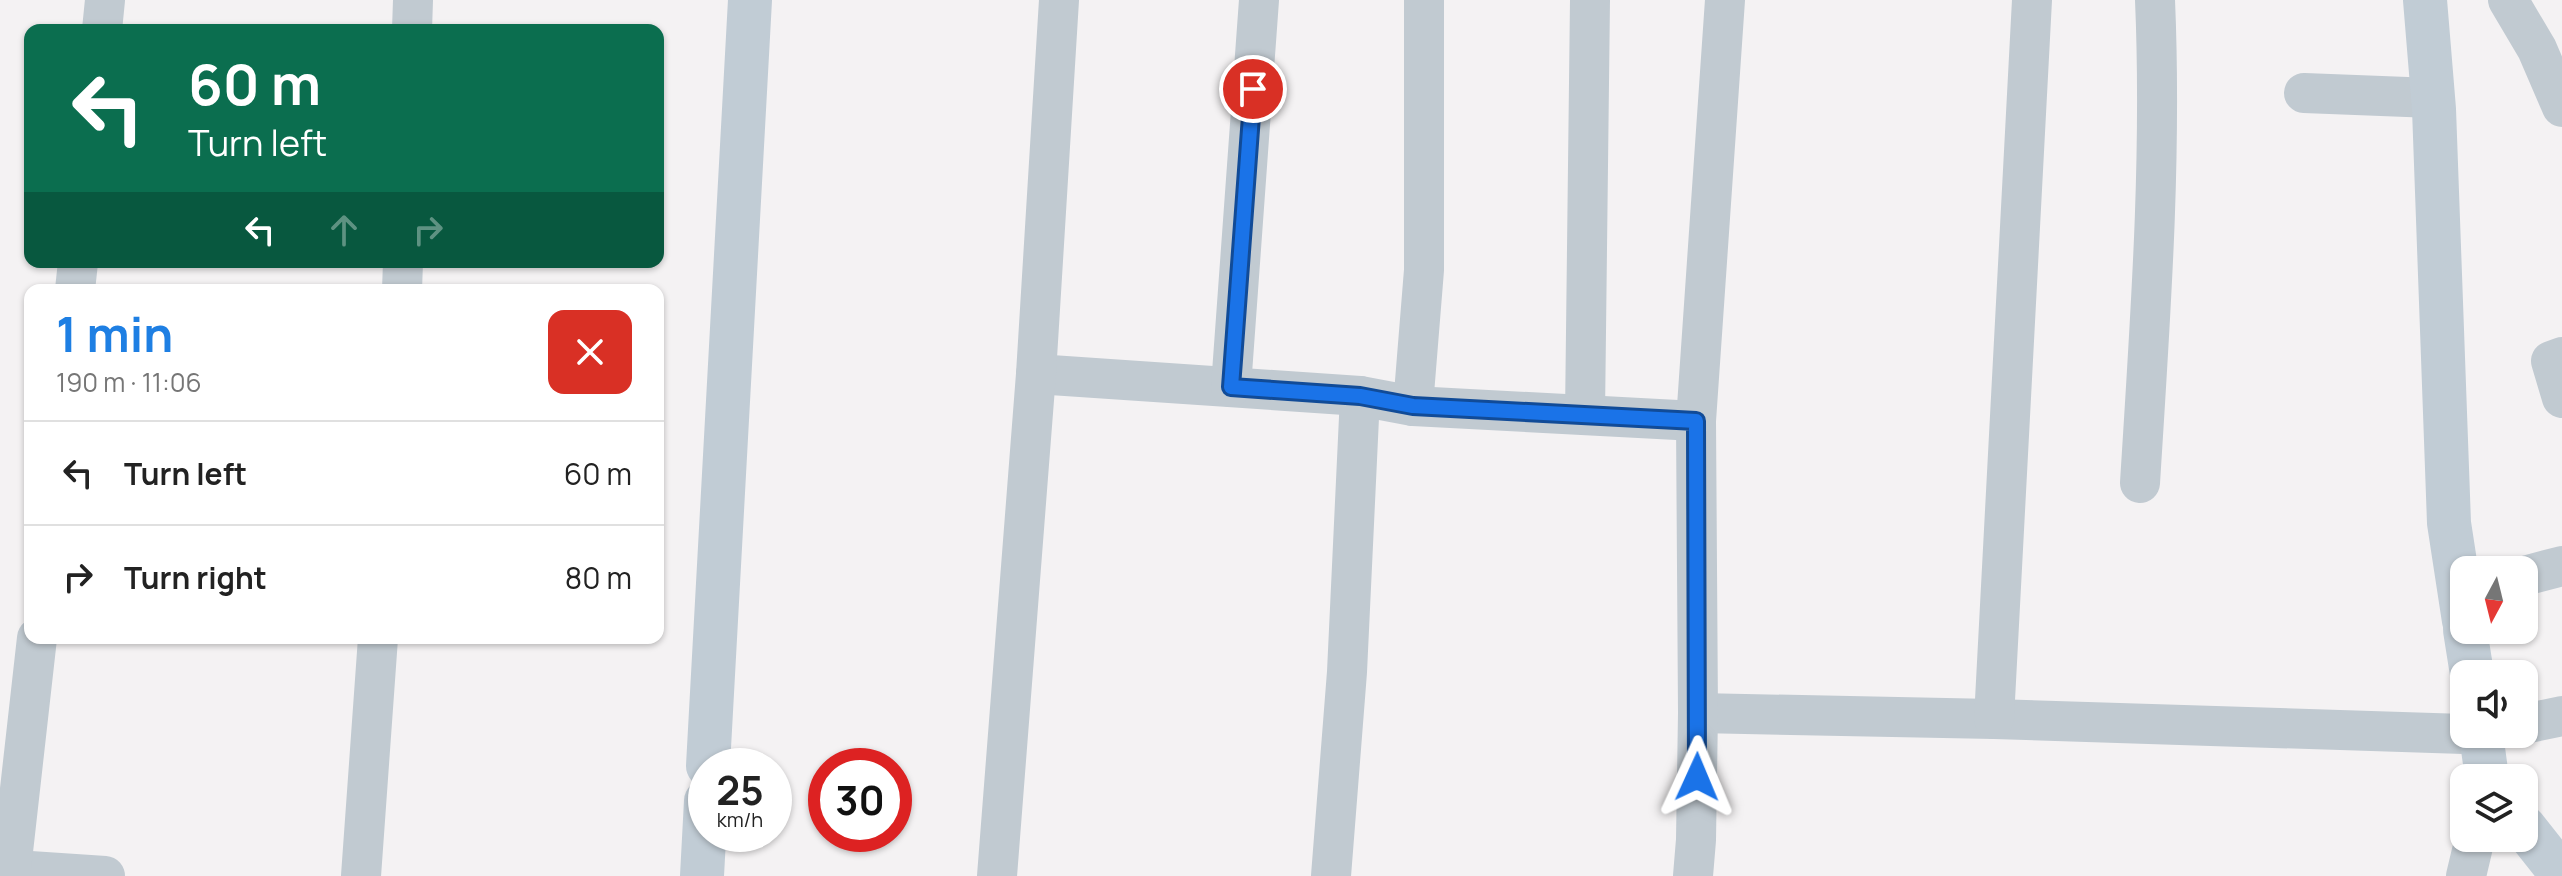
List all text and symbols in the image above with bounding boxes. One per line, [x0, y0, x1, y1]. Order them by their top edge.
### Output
text: 60 m [188, 45, 321, 122]
pin [1219, 55, 1287, 123]
icon: left [56, 56, 160, 160]
icon: arrive [1231, 67, 1275, 111]
text: Turn left [188, 118, 327, 167]
icon: left [238, 208, 282, 252]
icon: ahead [322, 208, 366, 252]
icon: right [406, 208, 450, 252]
text: 1 min [56, 301, 173, 366]
button: close [548, 310, 632, 394]
text: 190 m · 11:06 [56, 364, 202, 400]
icon: left [56, 451, 100, 495]
text: Turn left [124, 453, 247, 494]
text: 60 m [564, 453, 632, 494]
icon: right [56, 555, 100, 599]
north arrow [2450, 556, 2538, 644]
map controls [2450, 556, 2538, 852]
text: Turn right [124, 557, 267, 598]
text: 80 m [565, 557, 632, 598]
button: sound [2450, 660, 2538, 748]
position arrow [1655, 735, 1739, 819]
speed limit sign: 30 [808, 748, 912, 852]
text: 25 [716, 762, 764, 817]
button: layers [2450, 764, 2538, 852]
text: km/h [717, 806, 763, 833]

